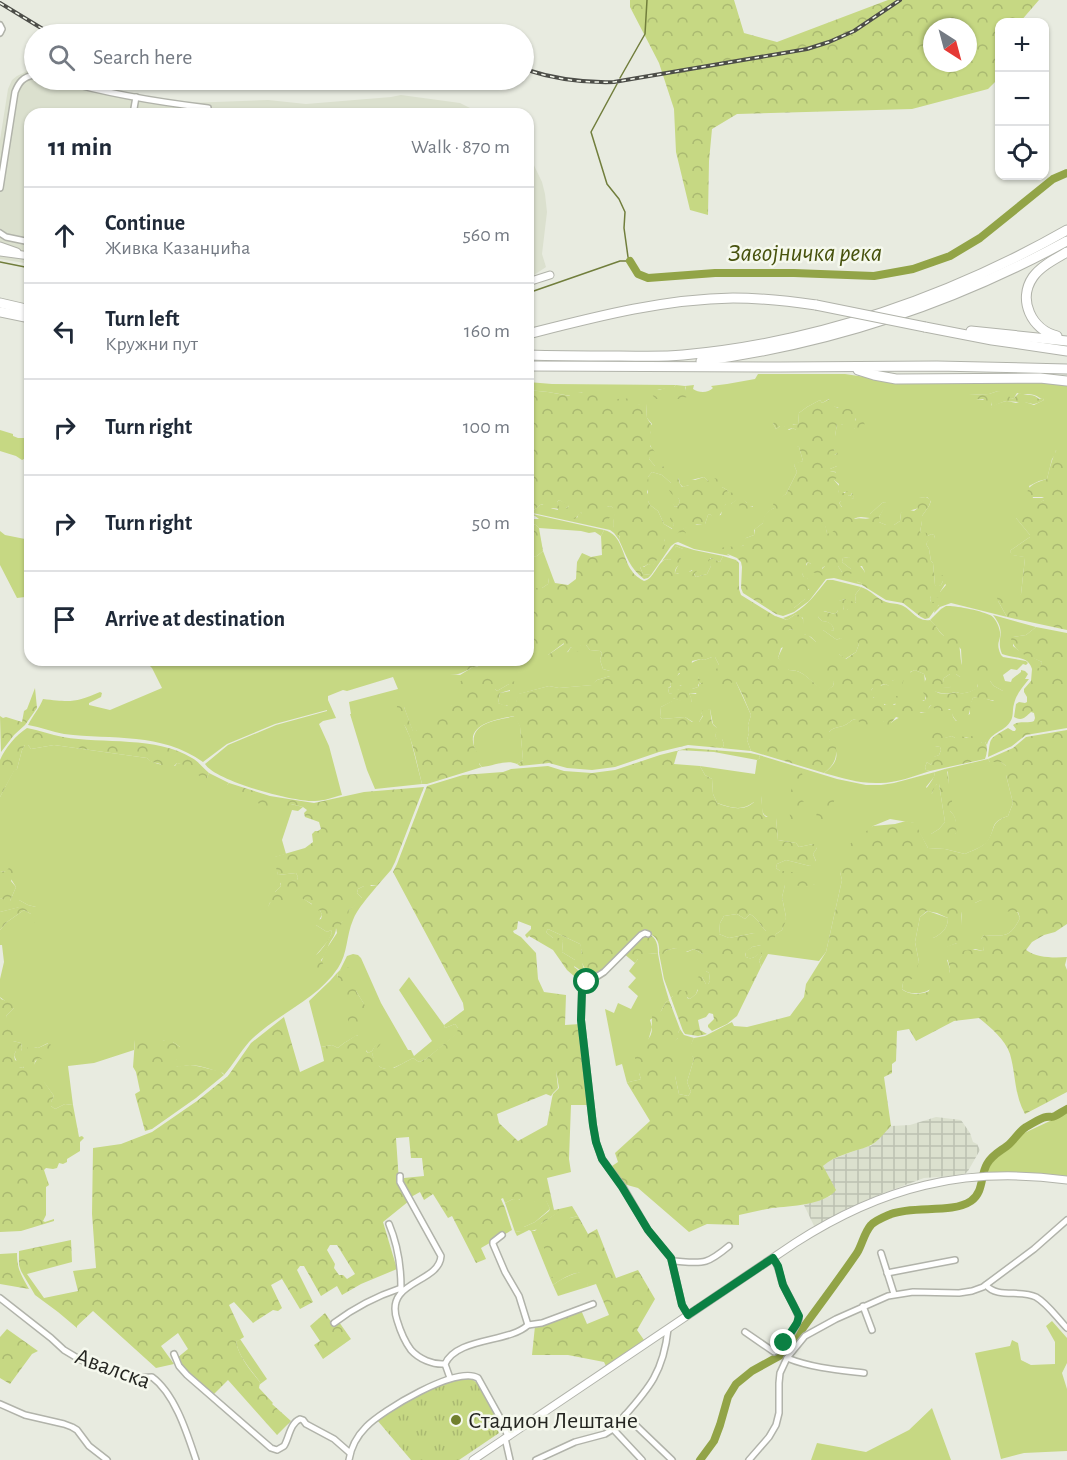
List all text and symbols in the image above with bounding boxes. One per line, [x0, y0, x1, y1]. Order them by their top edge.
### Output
north arrow [923, 18, 977, 72]
map controls [995, 18, 1049, 180]
button: + [995, 18, 1049, 72]
search box [24, 24, 534, 90]
icon: search [45, 41, 78, 74]
text: Search here [93, 46, 192, 68]
button: − [995, 72, 1049, 126]
button: locate [995, 126, 1049, 180]
text: 11 min [48, 134, 112, 160]
text: Walk · 870 m [411, 137, 510, 157]
text: Continue [105, 212, 185, 234]
icon: ahead [48, 219, 81, 252]
text: 560 m [462, 225, 510, 245]
text: Живка Казанџића [105, 238, 250, 258]
water label: Завојничка река [728, 240, 882, 266]
text: Turn left [105, 308, 179, 330]
icon: left [48, 315, 81, 348]
text: 160 m [464, 321, 510, 341]
text: Кружни пут [105, 334, 198, 354]
icon: right [48, 411, 81, 444]
text: Turn right [105, 416, 192, 438]
text: 100 m [463, 417, 510, 437]
icon: right [48, 507, 81, 540]
text: Turn right [105, 512, 192, 534]
text: 50 m [472, 513, 510, 533]
icon: arrive [48, 603, 81, 636]
text: Arrive at destination [105, 608, 285, 630]
route start [573, 968, 599, 994]
route end [770, 1329, 796, 1355]
street label: Авалска [72, 1344, 154, 1394]
place label: Стадион Лештане [468, 1409, 638, 1433]
marker: Стадион Лештане [449, 1413, 463, 1427]

